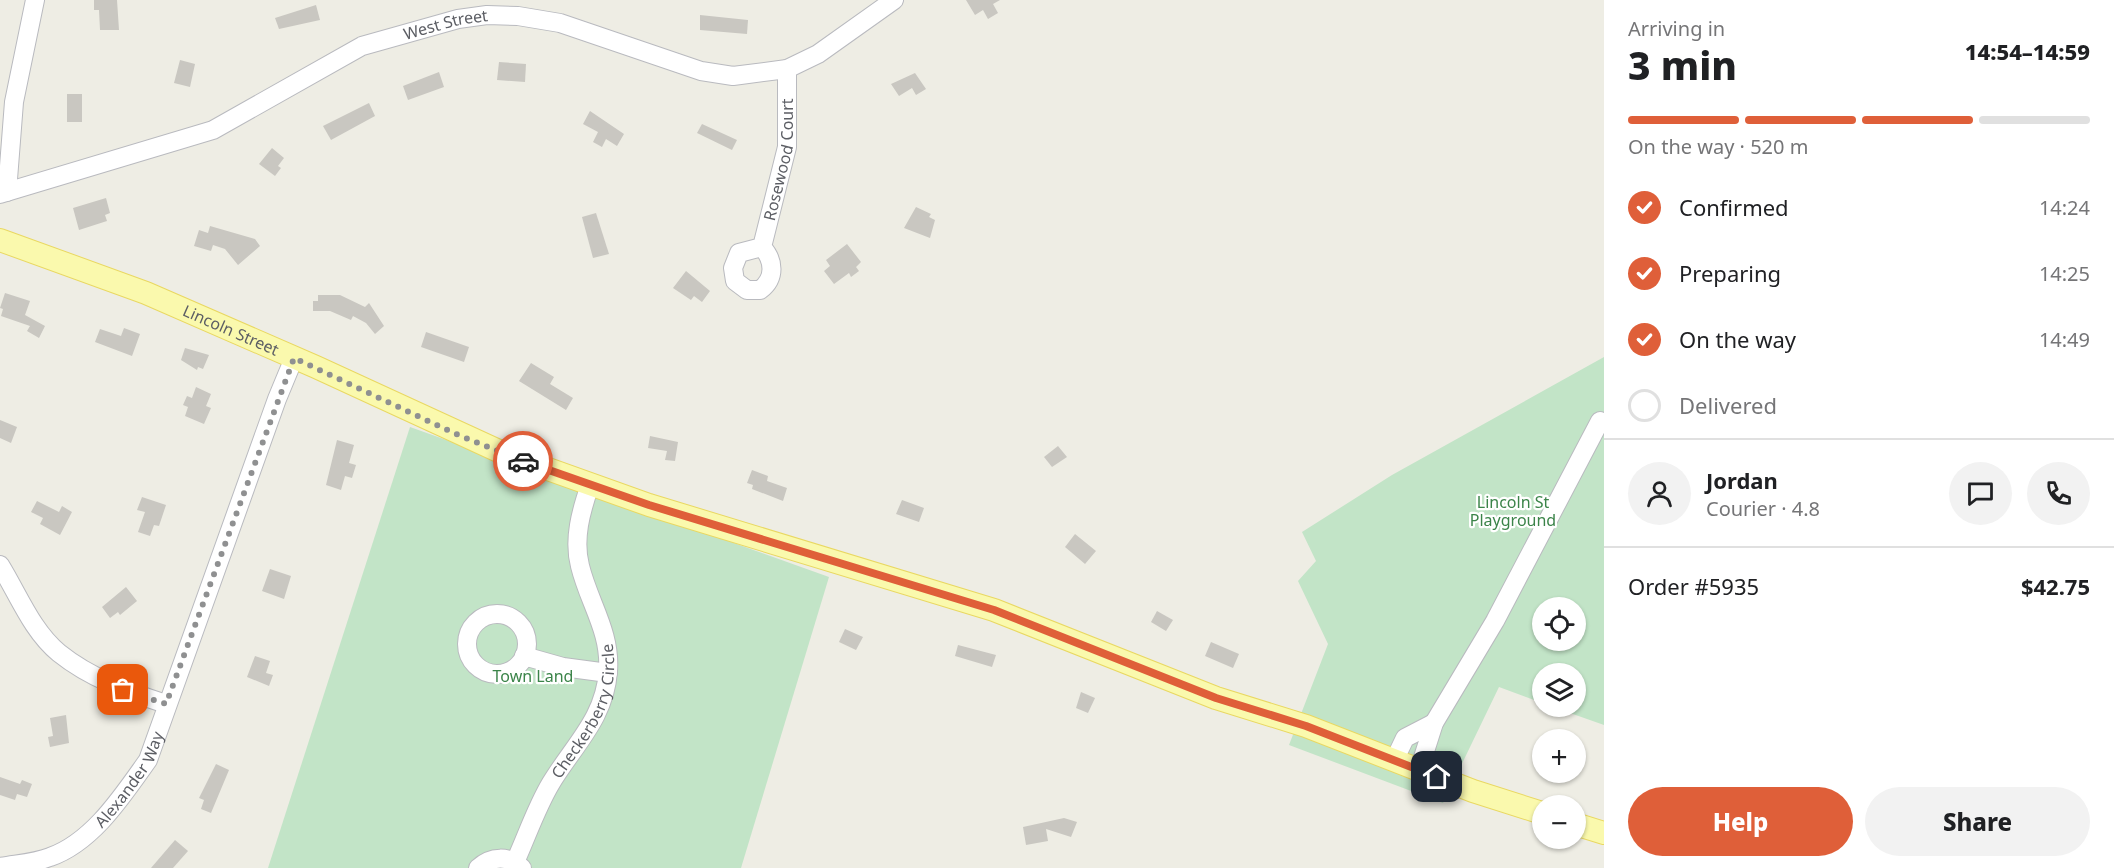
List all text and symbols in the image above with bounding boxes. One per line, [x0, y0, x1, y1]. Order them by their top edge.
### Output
street label: West Street [401, 4, 489, 45]
text: Arriving in [1628, 15, 1725, 42]
text: 14:54–14:59 [1965, 36, 2090, 66]
text: 3 min [1628, 38, 1737, 91]
street label: Rosewood Court [758, 98, 798, 223]
text: On the way · 520 m [1628, 133, 1808, 160]
icon: check [1628, 191, 1661, 224]
text: Confirmed [1679, 192, 1789, 222]
text: 14:24 [2039, 194, 2090, 221]
icon: check [1628, 257, 1661, 290]
text: Preparing [1679, 258, 1781, 288]
text: 14:25 [2039, 260, 2090, 287]
street label: Lincoln Street [179, 299, 283, 361]
icon: check [1628, 323, 1661, 356]
text: On the way [1679, 324, 1796, 354]
text: 14:49 [2039, 326, 2090, 353]
text: Delivered [1679, 390, 1777, 420]
courier [493, 431, 553, 491]
icon: car [507, 445, 540, 478]
button: person [1628, 462, 1691, 525]
button: chat [1949, 462, 2012, 525]
button: phone [2027, 462, 2090, 525]
text: Jordan [1706, 465, 1778, 495]
park label: Lincoln St Playground [1470, 491, 1556, 531]
text: Courier · 4.8 [1706, 495, 1820, 522]
text: Order #5935 [1628, 571, 1759, 601]
text: $42.75 [2021, 571, 2090, 601]
map controls [1532, 597, 1586, 849]
button: locate [1532, 597, 1586, 651]
street label: Checkerberry Circle [546, 642, 619, 783]
button: layers [1532, 663, 1586, 717]
pin [97, 664, 148, 715]
park label: Town Land [493, 665, 573, 687]
icon: bag [106, 673, 139, 706]
street label: Alexander Way [90, 728, 169, 832]
button: + [1532, 729, 1586, 783]
pin [1411, 751, 1462, 802]
icon: home [1420, 760, 1453, 793]
button: Help [1628, 787, 1853, 856]
button: Share [1865, 787, 2090, 856]
button: − [1532, 795, 1586, 849]

